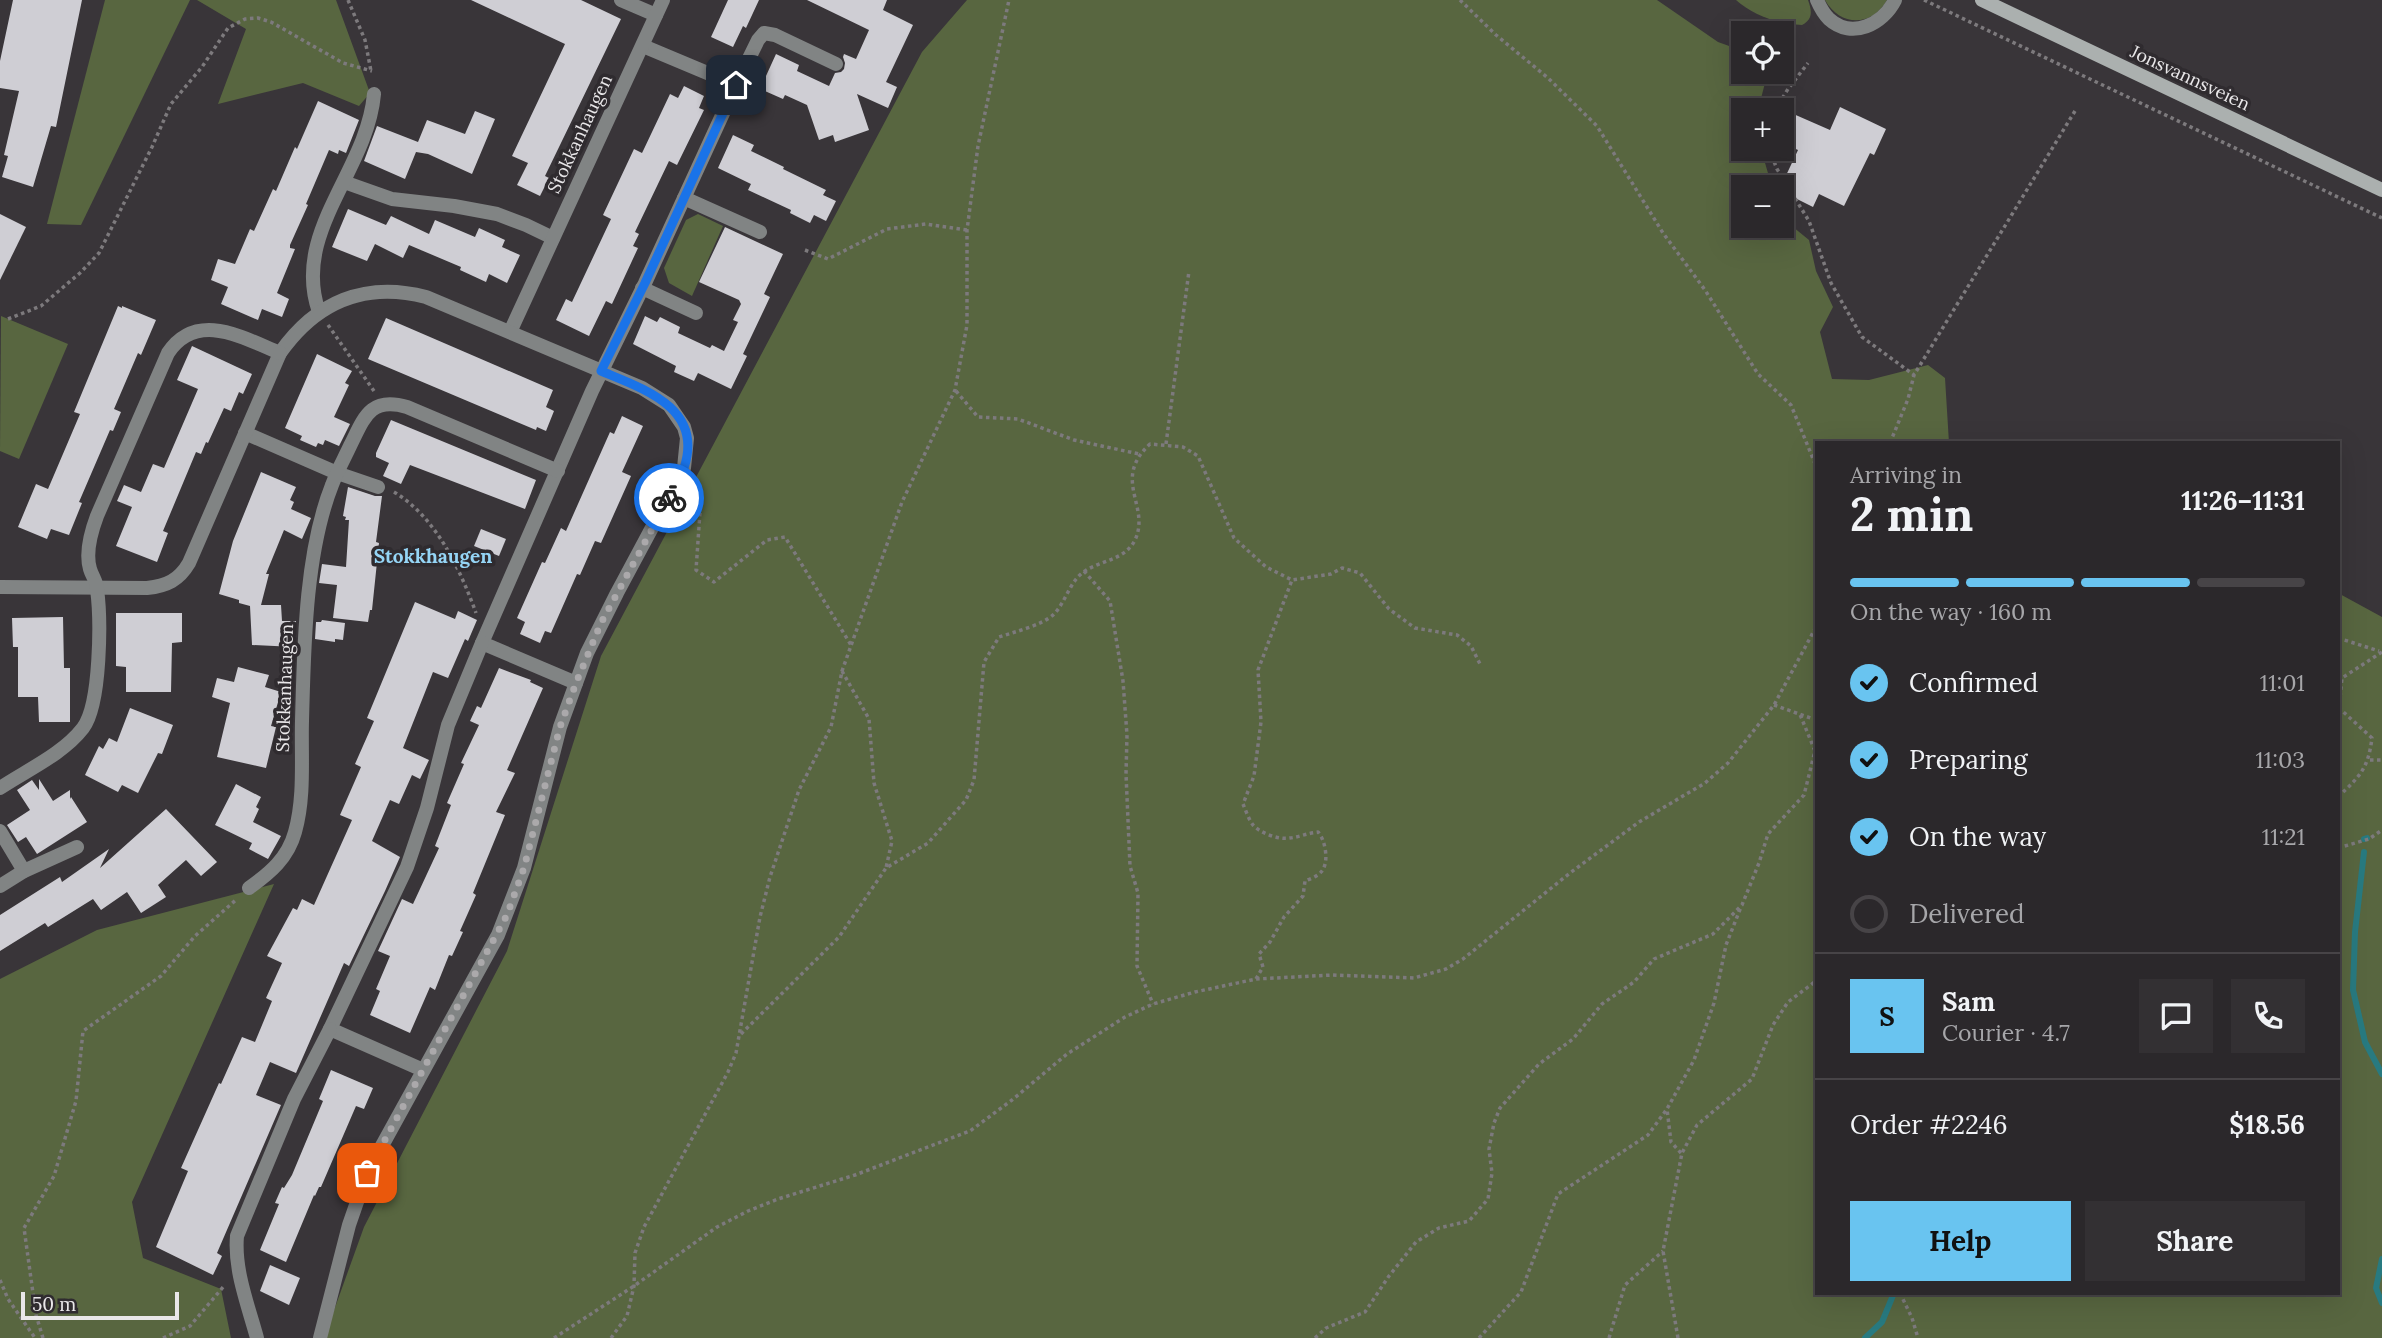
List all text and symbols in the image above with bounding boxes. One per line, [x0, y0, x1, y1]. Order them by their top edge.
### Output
map controls [1731, 21, 1794, 238]
button: locate [1731, 21, 1794, 84]
street label: Jonsvannsveien [2126, 39, 2254, 115]
pin [706, 55, 766, 115]
icon: home [717, 66, 755, 104]
street label: Stokkanhaugen [542, 71, 617, 197]
button: + [1731, 98, 1794, 161]
button: − [1731, 175, 1794, 238]
text: Arriving in [1850, 460, 1962, 489]
courier [634, 463, 704, 533]
icon: bike [650, 479, 688, 517]
text: 11:26–11:31 [2181, 484, 2305, 517]
text: 2 min [1850, 485, 1973, 544]
district label: Stokkhaugen [374, 544, 492, 568]
text: On the way · 160 m [1850, 597, 2052, 626]
street label: Stokkanhaugen [271, 623, 298, 753]
icon: check [1850, 664, 1888, 702]
text: Confirmed [1909, 666, 2038, 699]
text: 11:01 [2260, 668, 2305, 697]
icon: check [1850, 741, 1888, 779]
text: Preparing [1909, 743, 2028, 776]
text: 11:03 [2255, 745, 2305, 774]
icon: check [1850, 818, 1888, 856]
text: On the way [1909, 820, 2046, 853]
text: 11:21 [2262, 822, 2305, 851]
text: Delivered [1909, 897, 2025, 930]
button: chat [2139, 979, 2213, 1053]
button: phone [2231, 979, 2305, 1053]
text: Sam [1942, 985, 1995, 1018]
text: S [1879, 1000, 1895, 1033]
text: Courier · 4.7 [1942, 1018, 2070, 1047]
text: Order #2246 [1850, 1108, 2008, 1141]
text: $18.56 [2229, 1108, 2305, 1141]
pin [337, 1143, 397, 1203]
icon: bag [348, 1154, 386, 1192]
button: Help [1850, 1201, 2071, 1281]
button: Share [2085, 1201, 2305, 1281]
scale bar [21, 1289, 178, 1321]
text: 50 m [32, 1292, 76, 1316]

